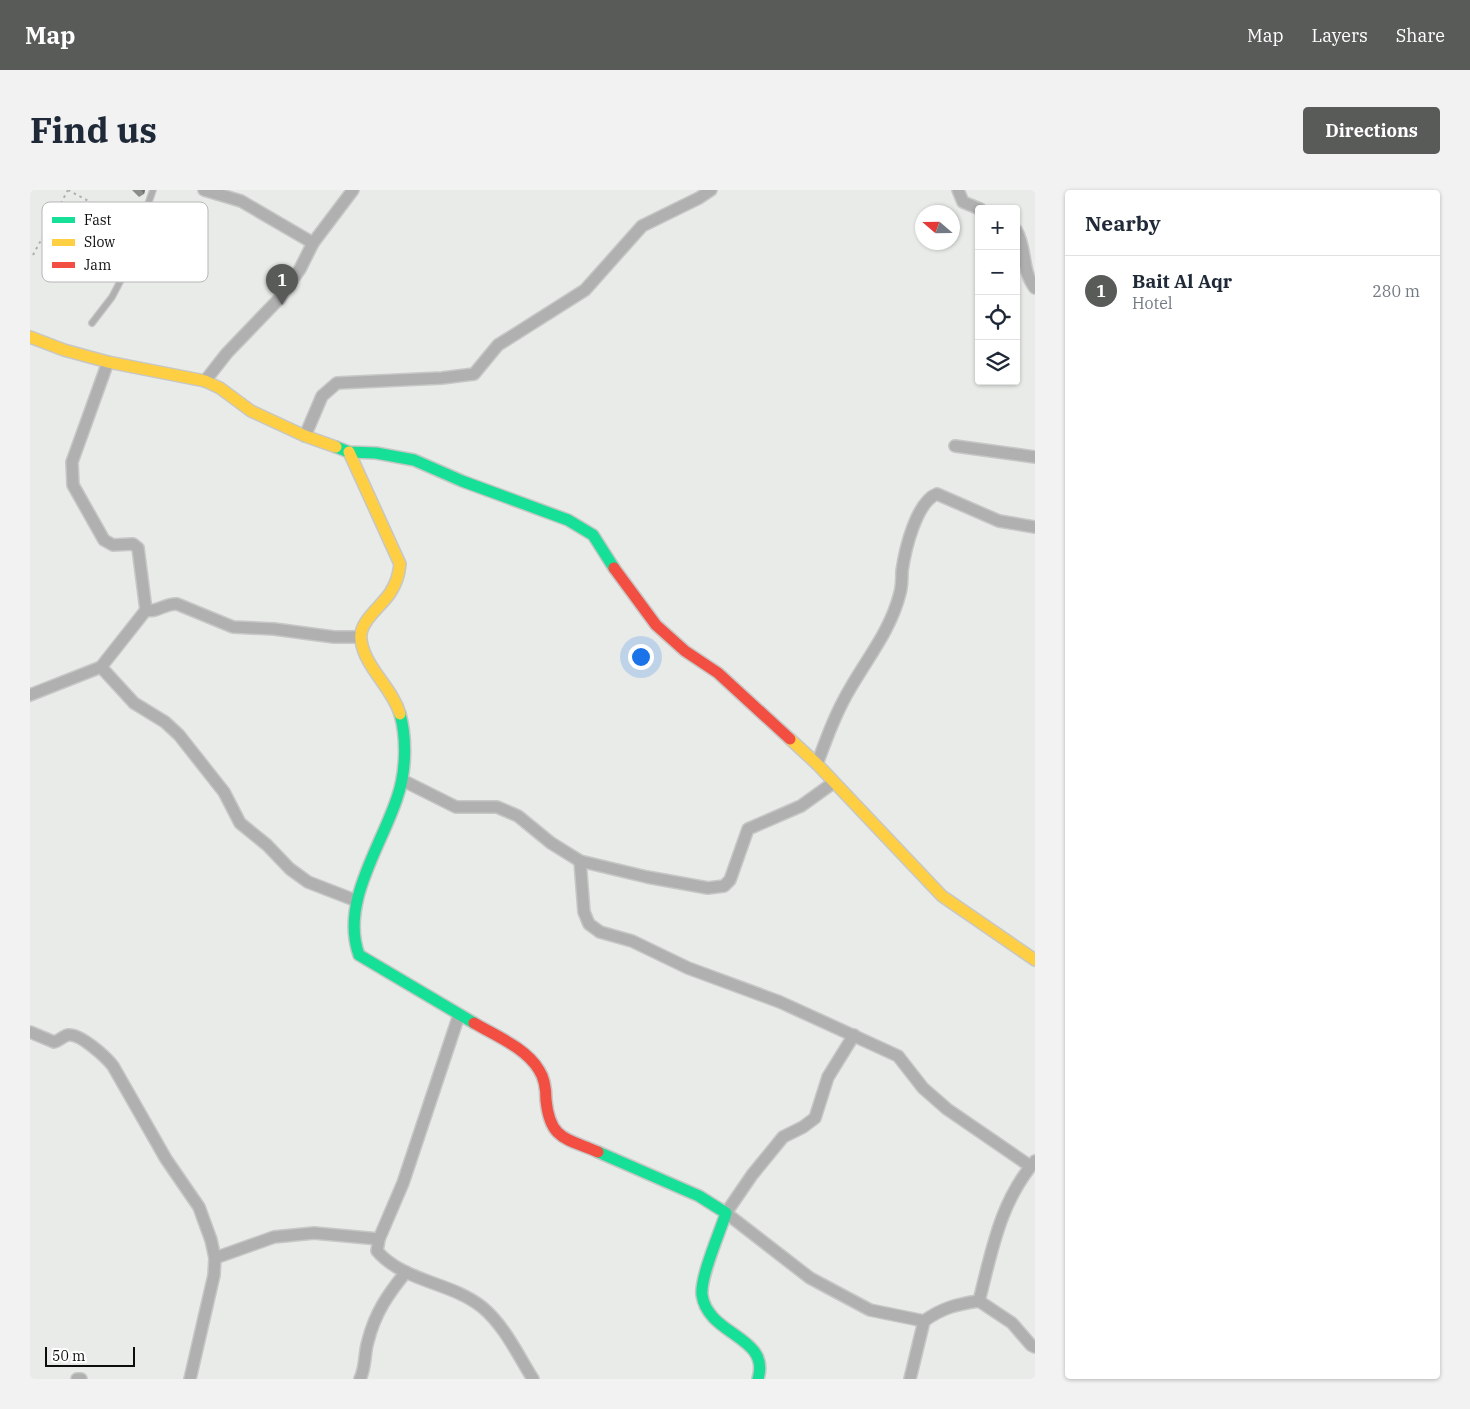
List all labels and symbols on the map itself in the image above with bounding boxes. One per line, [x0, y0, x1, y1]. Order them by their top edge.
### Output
legend [42, 202, 208, 282]
north arrow [915, 205, 960, 250]
text: Fast [84, 211, 112, 229]
text: Slow [84, 233, 115, 251]
text: Jam [84, 256, 111, 274]
pin: 1 [266, 264, 298, 305]
your location [628, 644, 654, 670]
scale bar [45, 1344, 135, 1367]

